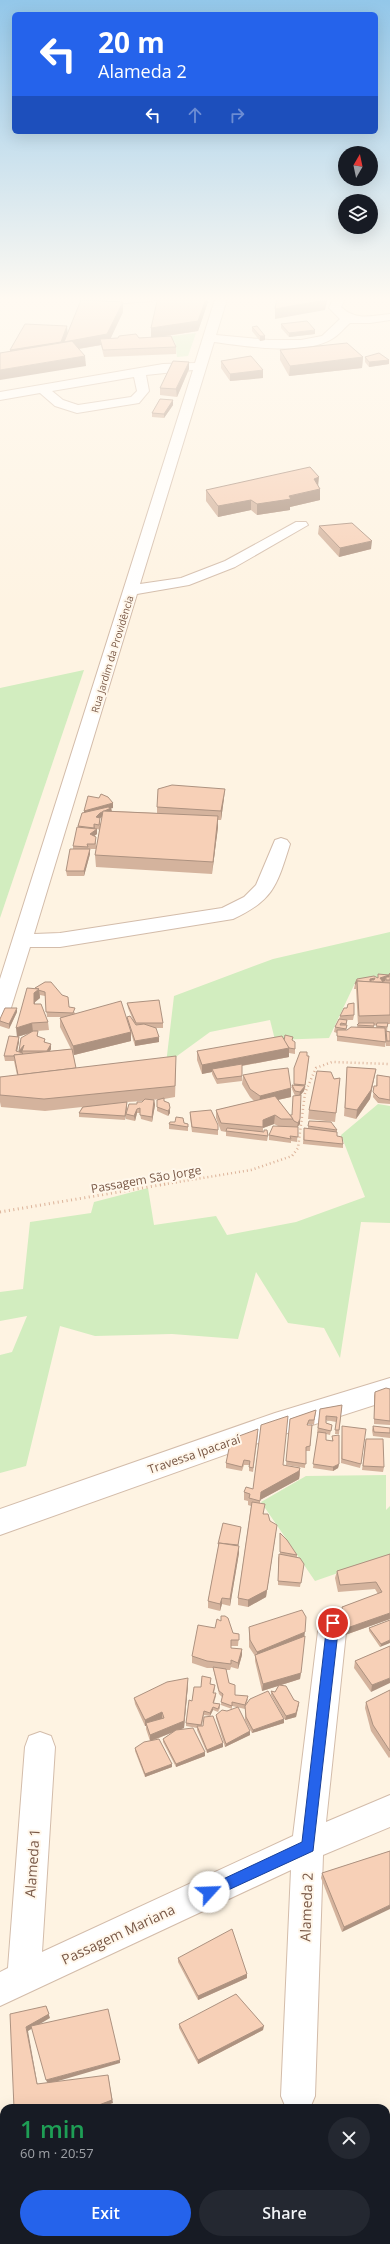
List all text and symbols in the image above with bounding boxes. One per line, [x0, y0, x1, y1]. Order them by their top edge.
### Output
text: 20 m [98, 23, 165, 61]
icon: left [32, 28, 84, 80]
text: Alameda 2 [98, 59, 187, 83]
icon: left [142, 104, 164, 126]
icon: ahead [184, 104, 206, 126]
icon: right [226, 104, 248, 126]
north arrow [338, 146, 378, 186]
map controls [338, 146, 378, 234]
button: layers [338, 194, 378, 234]
street label: Rua Jardim da Providência [87, 594, 137, 714]
street label: Passagem São Jorge [90, 1161, 203, 1197]
street label: Travessa Ipacaraí [146, 1430, 243, 1478]
pin [316, 1606, 350, 1640]
icon: arrive [322, 1612, 344, 1634]
street label: Alameda 1 [20, 1828, 44, 1898]
position arrow [188, 1871, 230, 1913]
street label: Alameda 2 [295, 1872, 317, 1942]
street label: Passagem Mariana [58, 1899, 178, 1969]
text: 1 min [20, 2112, 85, 2145]
button: close [328, 2117, 370, 2159]
text: 60 m · 20:57 [20, 2144, 94, 2162]
button: Exit [20, 2190, 191, 2236]
button: Share [199, 2190, 370, 2236]

